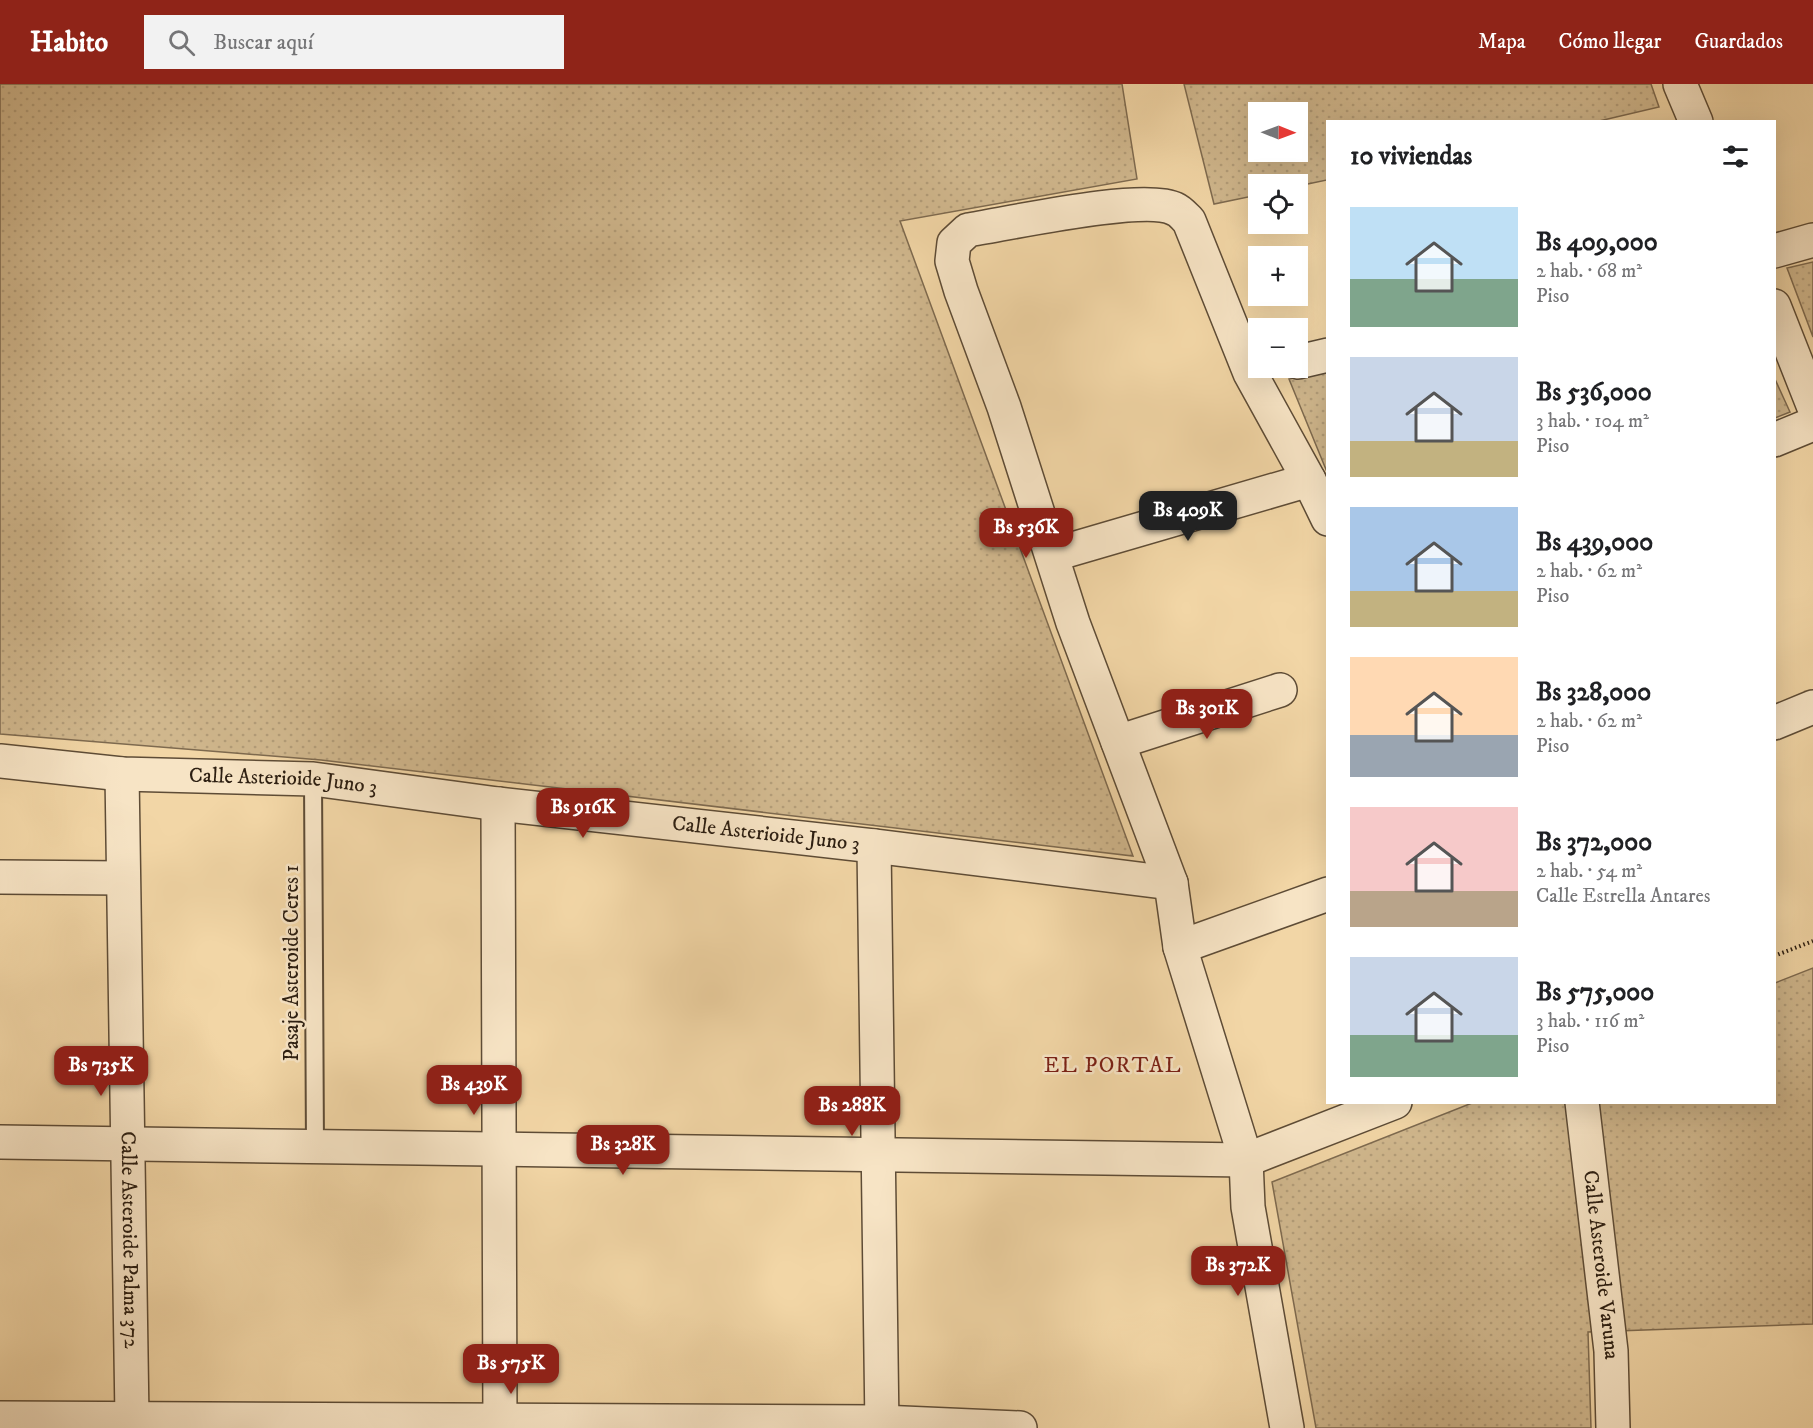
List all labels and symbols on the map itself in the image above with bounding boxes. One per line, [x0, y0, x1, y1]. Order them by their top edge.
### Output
north arrow [1248, 102, 1308, 162]
pin: Bs 409K [1133, 491, 1243, 542]
pin: Bs 536K [971, 508, 1081, 559]
pin: Bs 301K [1152, 689, 1262, 740]
street label: Calle Asterioide Juno 3 [189, 763, 379, 801]
pin: Bs 916K [528, 788, 638, 839]
street label: Calle Asterioide Juno 3 [671, 811, 861, 857]
street label: Pasaje Asteroide Ceres 1 [279, 865, 305, 1061]
pin: Bs 735K [46, 1046, 156, 1097]
district label: EL PORTAL [1044, 1052, 1182, 1079]
pin: Bs 439K [419, 1065, 529, 1116]
pin: Bs 288K [797, 1086, 907, 1137]
pin: Bs 328K [568, 1125, 678, 1176]
street label: Calle Asteroide Palma 372 [115, 1131, 144, 1350]
street label: Calle Asteroide Varuna [1577, 1169, 1624, 1360]
pin: Bs 372K [1183, 1246, 1293, 1297]
pin: Bs 575K [456, 1344, 566, 1395]

